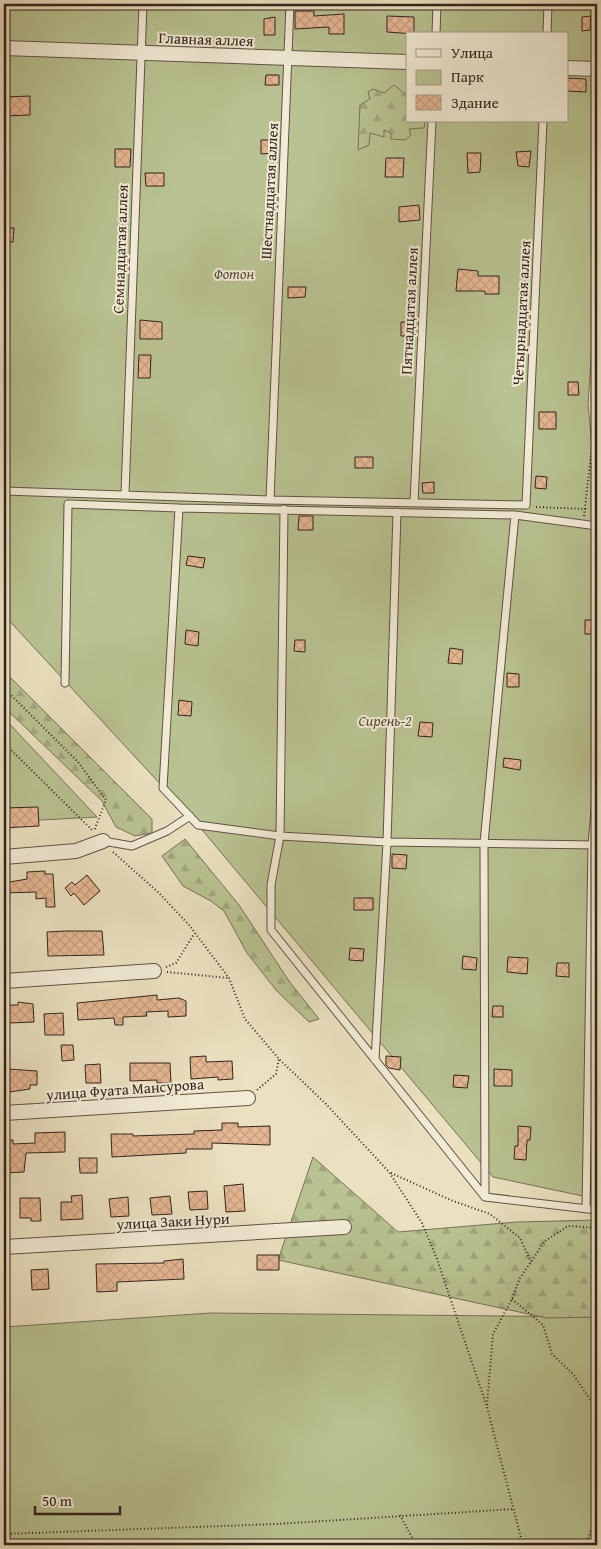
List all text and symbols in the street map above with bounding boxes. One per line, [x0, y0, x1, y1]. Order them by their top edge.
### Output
street label: Главная аллея [158, 27, 254, 51]
legend [406, 32, 568, 122]
text: Улица [451, 42, 494, 63]
text: Парк [451, 66, 484, 87]
text: Здание [451, 92, 499, 113]
street label: Шестнадцатая аллея [255, 122, 283, 260]
street label: Семнадцатая аллея [107, 184, 133, 314]
street label: Четырнадцатая аллея [507, 240, 535, 386]
street label: Пятнадцатая аллея [395, 246, 423, 375]
park label: Фотон [214, 263, 255, 284]
park label: Сирень-2 [358, 710, 412, 731]
street label: улица Фуата Мансурова [44, 1073, 205, 1105]
street label: улица Заки Нури [115, 1208, 230, 1235]
scale bar [35, 1484, 120, 1516]
text: 50 m [42, 1490, 73, 1511]

